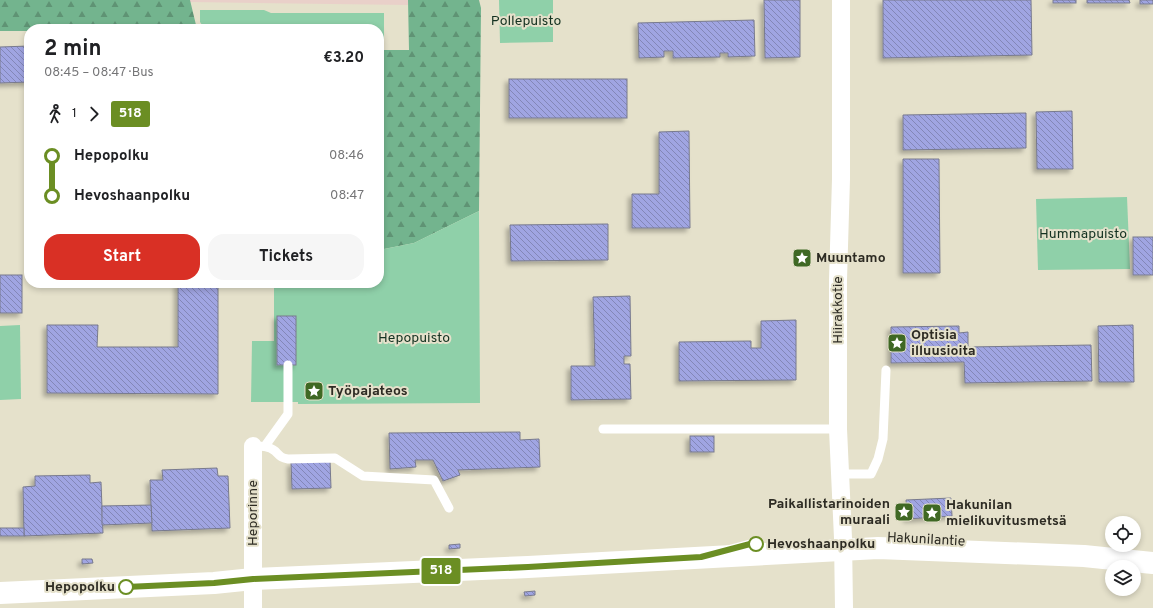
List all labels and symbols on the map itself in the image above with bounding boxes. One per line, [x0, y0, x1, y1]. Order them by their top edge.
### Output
park label: Pollepuisto [491, 13, 561, 30]
park label: Hummapuisto [1039, 226, 1127, 243]
place icon: Muuntamo [791, 247, 813, 269]
place label: Muuntamo [816, 250, 886, 267]
street label: Hiirakkotie [830, 276, 847, 344]
place label: Optisia illuusioita [911, 327, 976, 360]
park label: Hepopuisto [378, 330, 450, 347]
place icon: Optisia illuusioita [886, 332, 908, 354]
place icon: Työpajateos [303, 380, 325, 402]
place label: Työpajateos [328, 383, 408, 400]
street label: Heporinne [245, 480, 262, 546]
place label: Paikallistarinoiden muraali [768, 496, 890, 529]
place label: Hakunilan mielikuvitusmetsä [946, 497, 1067, 530]
place icon: Paikallistarinoiden muraali [893, 501, 915, 523]
place icon: Hakunilan mielikuvitusmetsä [921, 502, 943, 524]
street label: Hakunilantie [886, 529, 966, 551]
marker: Hevoshaanpolku [748, 536, 764, 552]
place label: Hevoshaanpolku [767, 536, 875, 553]
line badge: 518 [418, 558, 464, 584]
place label: Hepopolku [45, 579, 115, 596]
marker: Hepopolku [118, 579, 134, 595]

